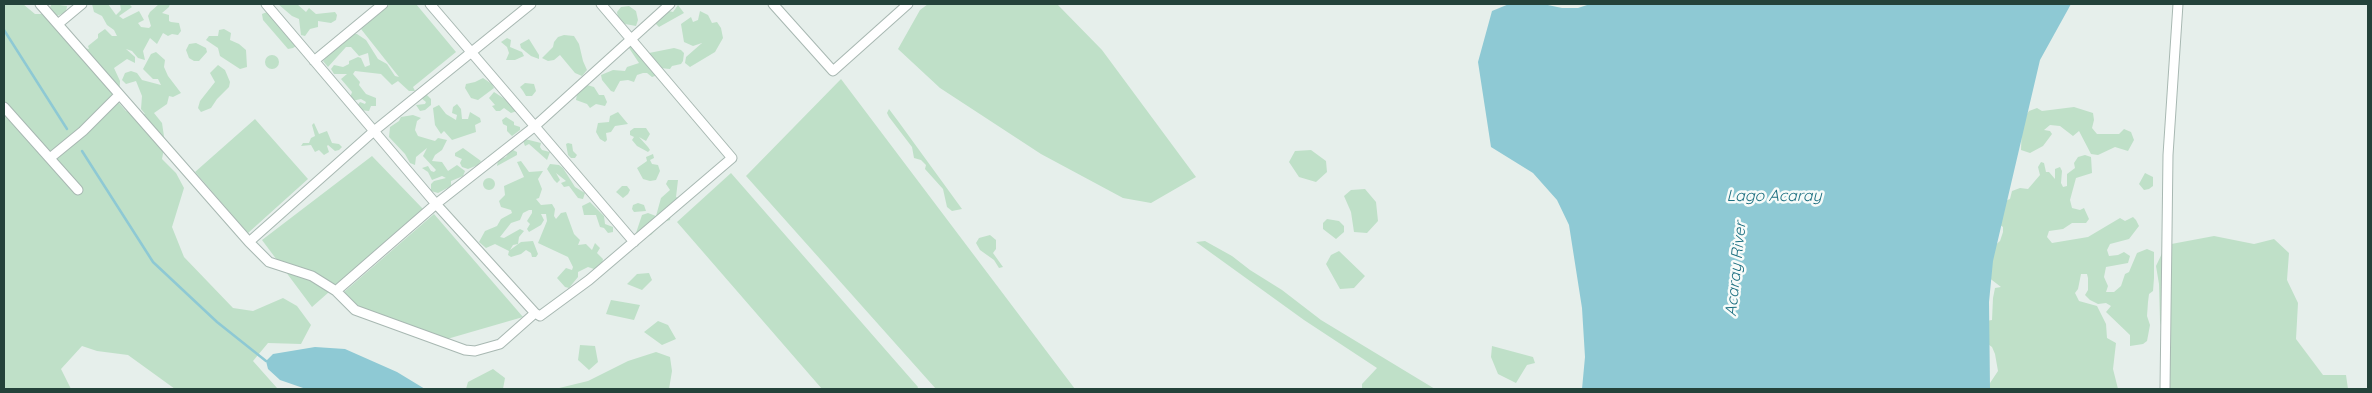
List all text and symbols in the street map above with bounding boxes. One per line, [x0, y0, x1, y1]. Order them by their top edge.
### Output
water label: Lago Acaray [1727, 186, 1821, 206]
water label: Acaray River [1721, 221, 1751, 317]

